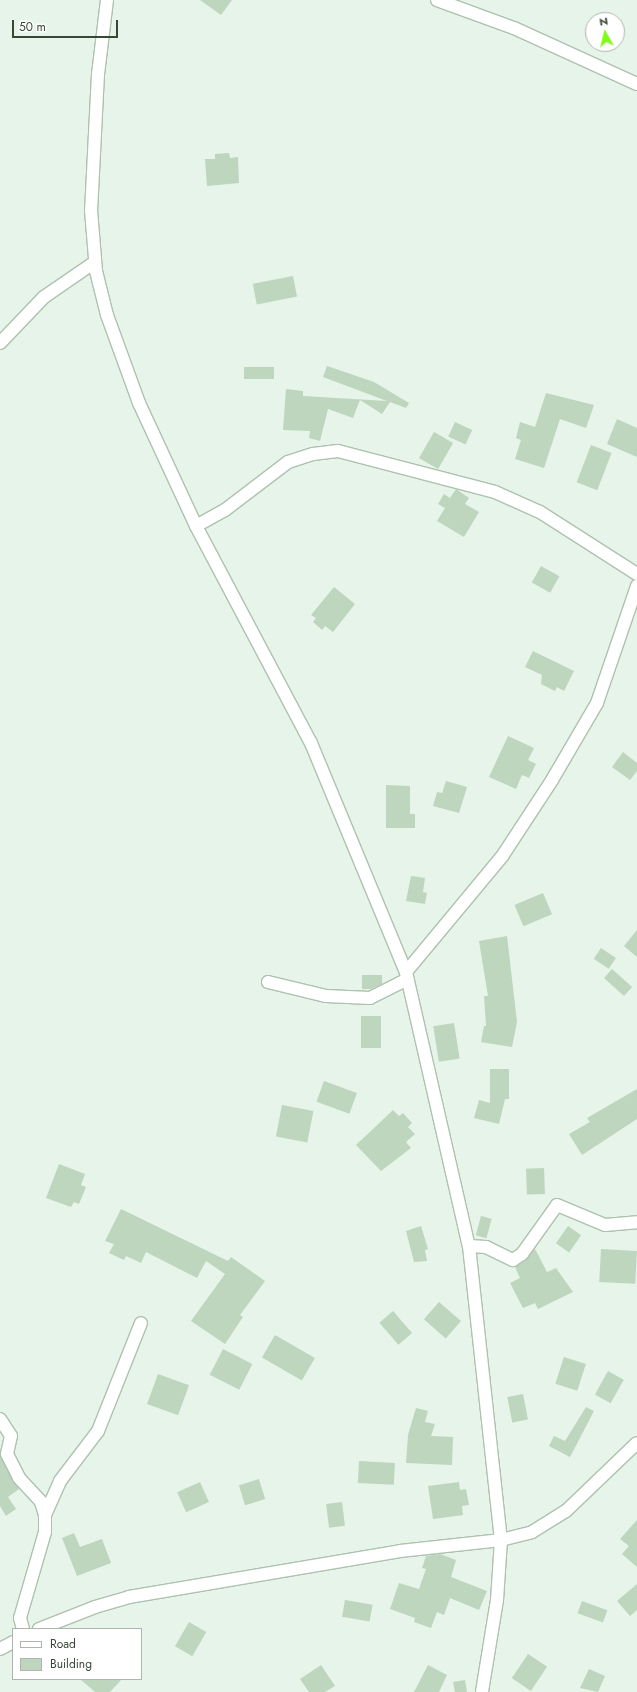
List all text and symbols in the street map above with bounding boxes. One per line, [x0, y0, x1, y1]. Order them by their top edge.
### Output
scale bar [14, 12, 120, 38]
north arrow [585, 12, 625, 52]
text: N [598, 13, 609, 30]
text: 50 m [19, 18, 46, 36]
legend [12, 1628, 142, 1680]
text: Road [50, 1635, 76, 1653]
text: Building [50, 1655, 92, 1673]

